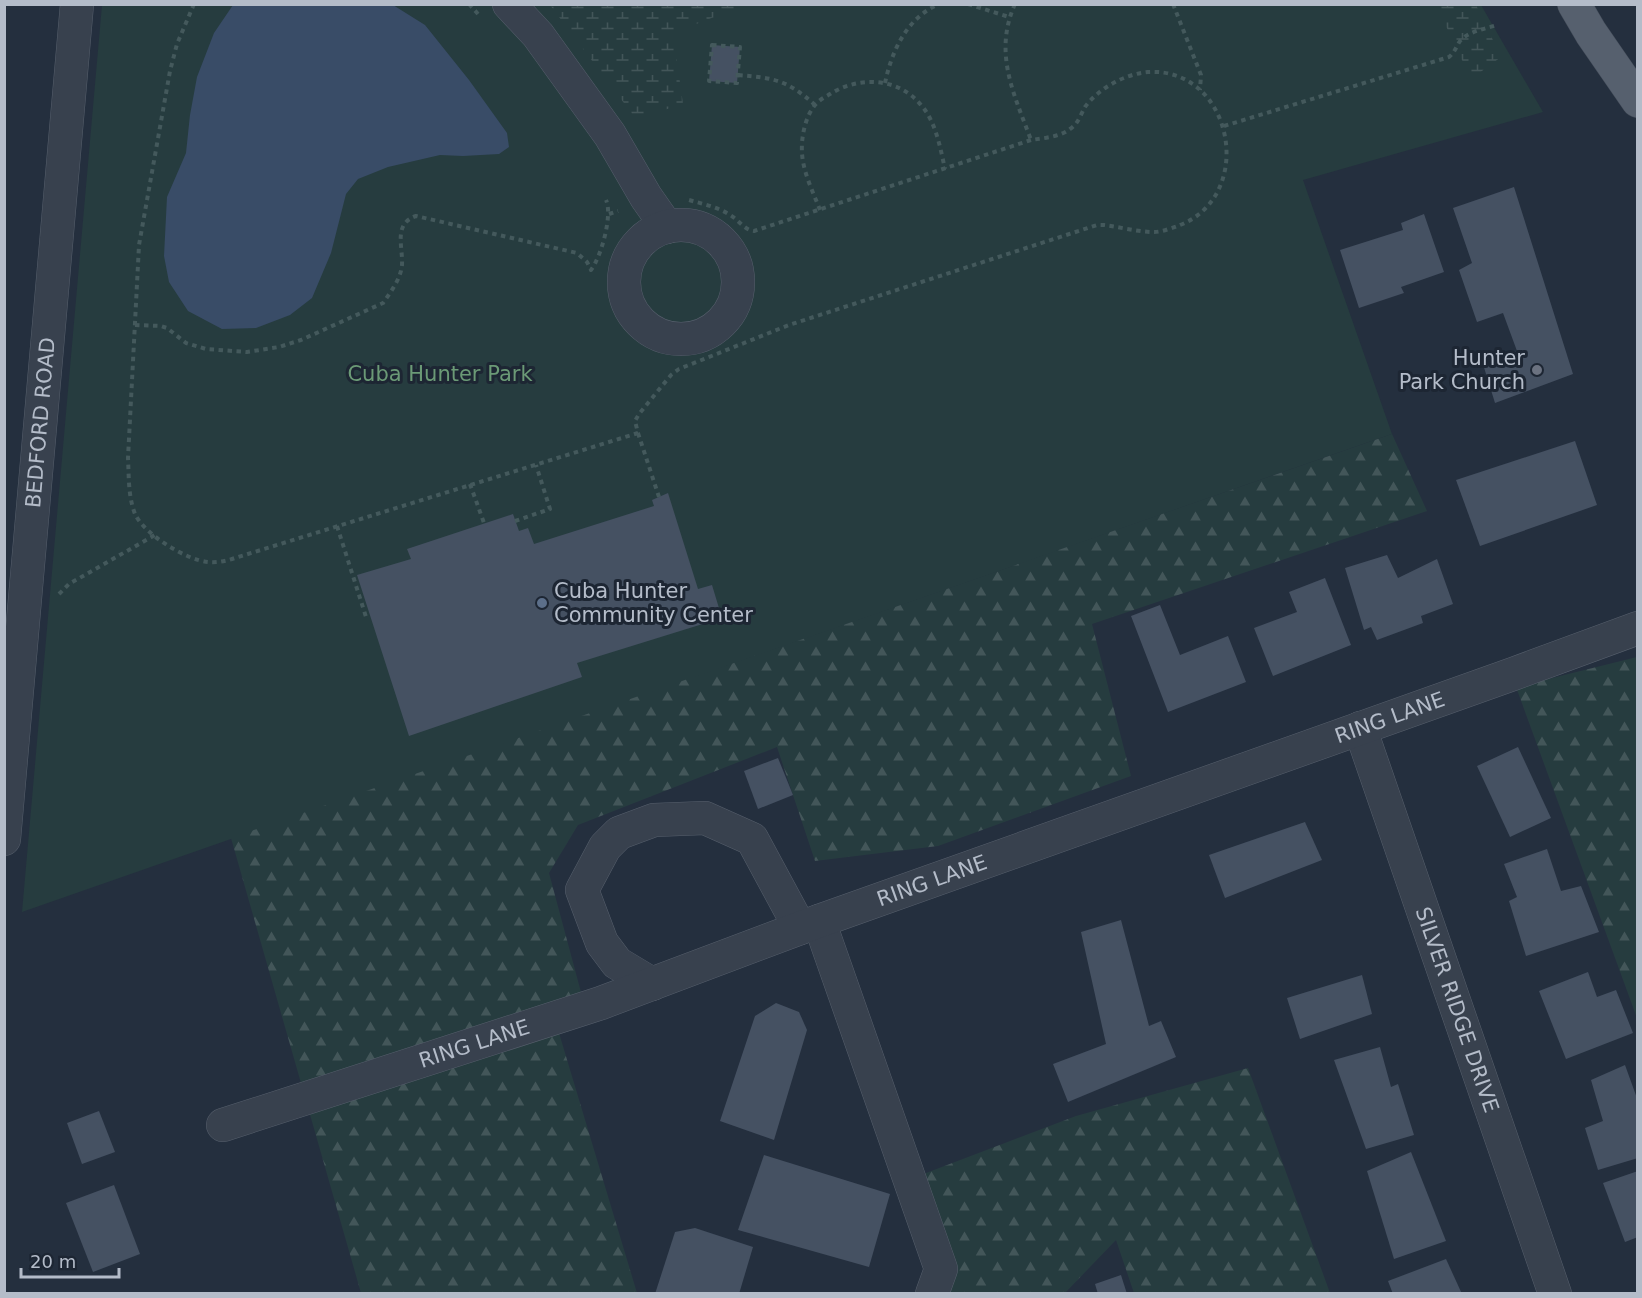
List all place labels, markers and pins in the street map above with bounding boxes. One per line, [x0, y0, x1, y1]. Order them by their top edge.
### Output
place label: Hunter Park Church [1399, 346, 1525, 394]
marker: Hunter Park Church [1530, 363, 1544, 377]
place label: Cuba Hunter Community Center [554, 579, 753, 627]
marker: Cuba Hunter Community Center [535, 596, 549, 610]

